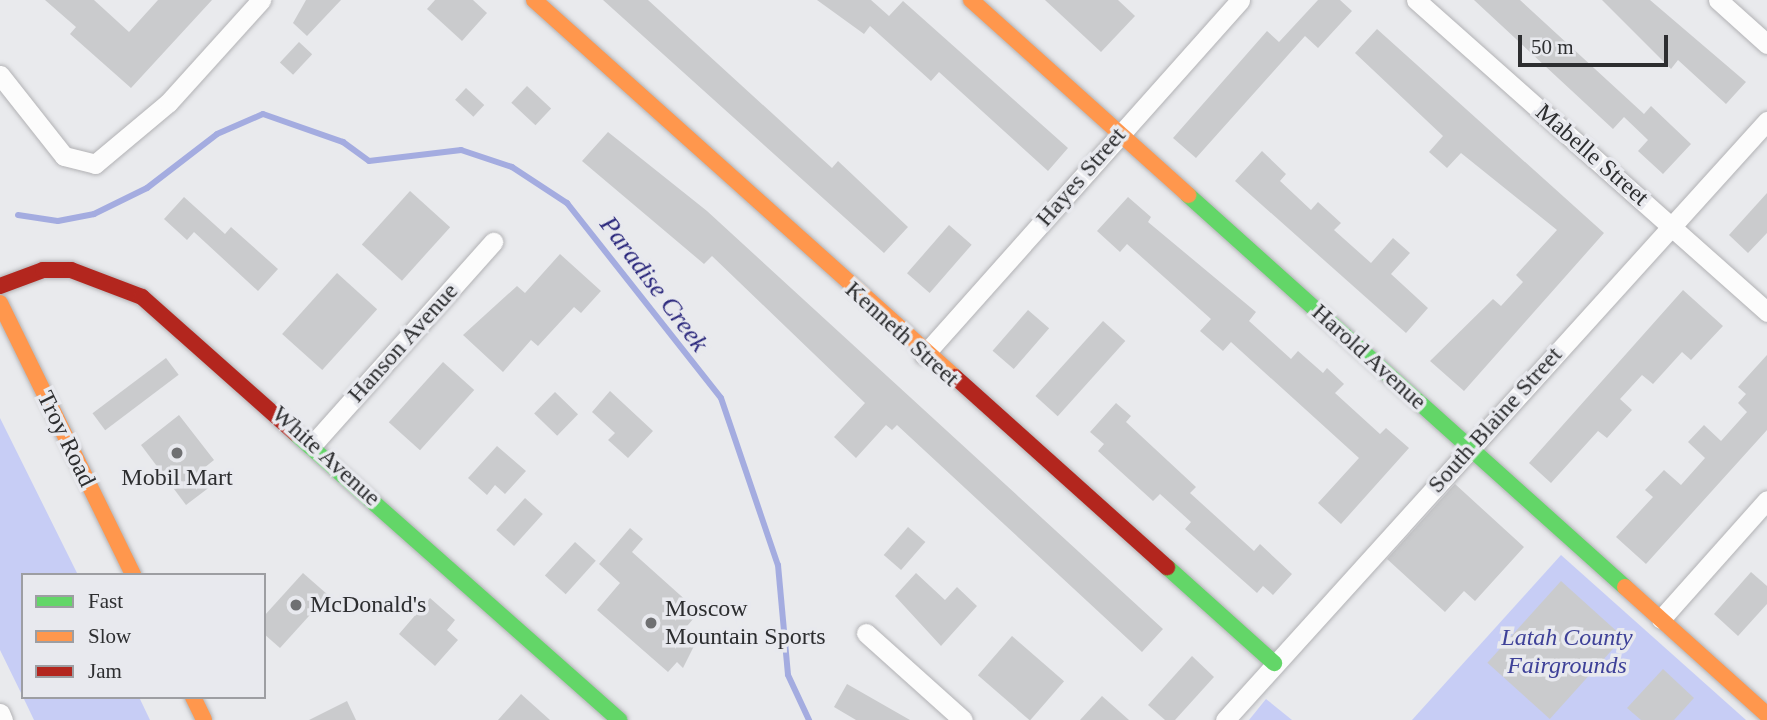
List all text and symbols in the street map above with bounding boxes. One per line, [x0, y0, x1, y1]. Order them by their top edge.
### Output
scale bar [1522, 21, 1672, 65]
text: 50 m [1531, 35, 1574, 59]
street label: Mabelle Street [1529, 98, 1655, 212]
street label: Hayes Street [1030, 122, 1132, 232]
water label: Paradise Creek [593, 210, 715, 358]
street label: Kenneth Street [839, 275, 965, 393]
street label: Hanson Avenue [341, 277, 465, 409]
street label: Harold Avenue [1305, 298, 1433, 416]
street label: South Blaine Street [1422, 341, 1568, 499]
street label: Troy Road [31, 387, 101, 491]
street label: White Avenue [265, 399, 387, 513]
marker: Mobil Mart [169, 445, 185, 461]
place label: Mobil Mart [121, 464, 233, 492]
legend [21, 573, 266, 699]
text: Fast [88, 589, 123, 613]
place label: McDonald's [310, 591, 426, 619]
place label: Moscow Mountain Sports [665, 595, 826, 651]
marker: McDonald's [288, 597, 304, 613]
marker: Moscow Mountain Sports [643, 615, 659, 631]
text: Slow [88, 624, 131, 648]
park label: Latah County Fairgrounds [1501, 624, 1633, 680]
text: Jam [88, 659, 122, 683]

